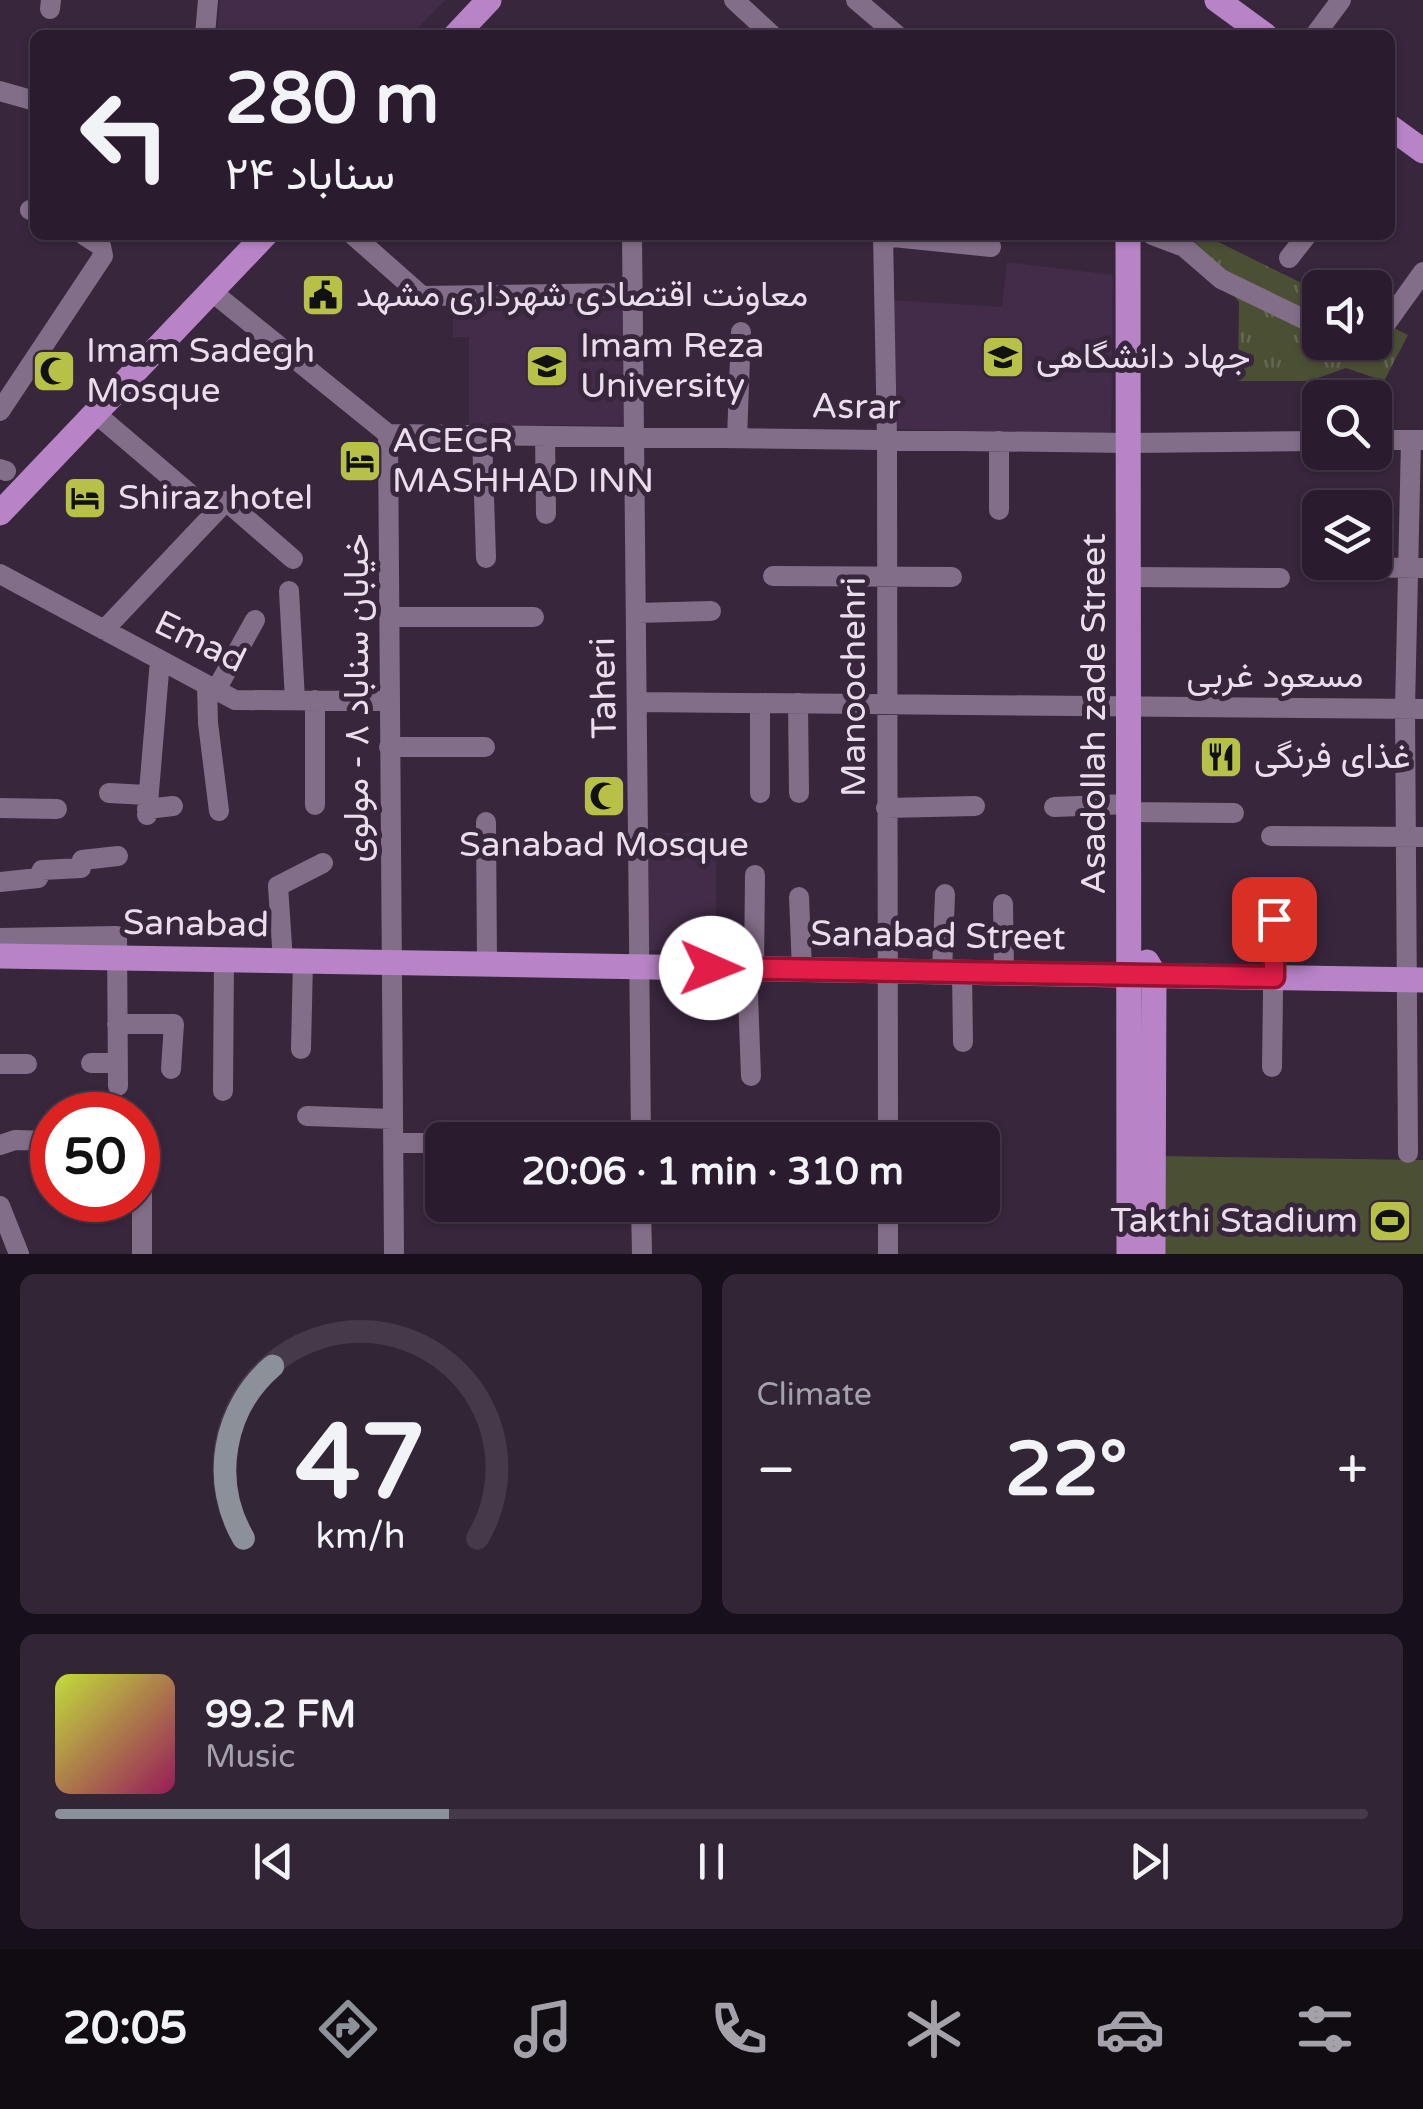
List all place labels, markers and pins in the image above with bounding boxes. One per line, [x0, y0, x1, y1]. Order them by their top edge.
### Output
public building icon: معاونت اقتصادی شهرداری مشهد [300, 272, 346, 318]
place label: معاونت اقتصادی شهرداری مشهد [356, 274, 808, 316]
place label: Imam Reza University [580, 325, 765, 407]
place label: Imam Sadegh Mosque [86, 330, 315, 412]
school or university icon: جهاد دانشگاهی [980, 334, 1026, 380]
place label: جهاد دانشگاهی [1036, 336, 1250, 378]
school or university icon: Imam Reza University [524, 343, 570, 389]
mosque icon: Imam Sadegh Mosque [31, 348, 77, 394]
place label: ACECR MASHHAD INN [392, 420, 654, 502]
hotel icon: ACECR MASHHAD INN [337, 438, 383, 484]
hotel icon: Shiraz hotel [62, 475, 108, 521]
place label: Shiraz hotel [118, 477, 313, 519]
restaurant icon: غذای فرنگی [1198, 734, 1244, 780]
place label: غذای فرنگی [1254, 736, 1410, 778]
mosque icon: Sanabad Mosque [581, 773, 627, 819]
place label: Sanabad Mosque [459, 824, 749, 866]
pin [1232, 877, 1317, 962]
sports icon: Takthi Stadium [1367, 1198, 1413, 1244]
place label: Takthi Stadium [1110, 1200, 1358, 1242]

